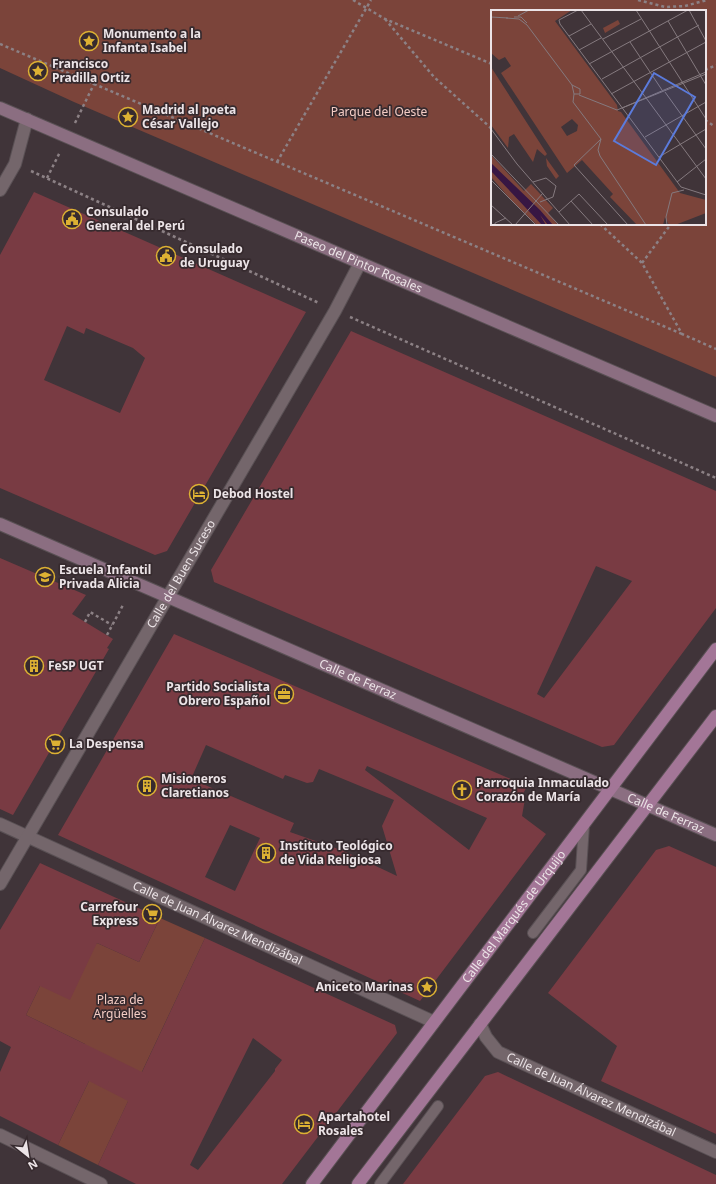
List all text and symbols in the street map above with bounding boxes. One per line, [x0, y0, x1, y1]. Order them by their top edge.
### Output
inset map [491, 10, 706, 225]
place label: Monumento a la Infanta Isabel [103, 25, 201, 56]
place icon: Monumento a la Infanta Isabel [78, 30, 100, 52]
place label: Francisco Pradilla Ortiz [52, 55, 130, 86]
place icon: Francisco Pradilla Ortiz [27, 60, 49, 82]
place label: Madrid al poeta César Vallejo [142, 101, 236, 132]
park label: Parque del Oeste [331, 103, 428, 120]
place icon: Madrid al poeta César Vallejo [117, 106, 139, 128]
place label: Consulado General del Perú [86, 203, 185, 234]
public building icon: Consulado General del Perú [61, 208, 83, 230]
street label: Paseo del Pintor Rosales [292, 227, 425, 297]
place label: Consulado de Uruguay [180, 240, 250, 271]
public building icon: Consulado de Uruguay [155, 245, 177, 267]
hotel icon: Debod Hostel [188, 483, 210, 505]
place label: Debod Hostel [213, 485, 293, 502]
street label: Calle del Buen Suceso [142, 516, 219, 631]
place label: Escuela Infantil Privada Alicia [59, 561, 151, 592]
school or university icon: Escuela Infantil Privada Alicia [34, 566, 56, 588]
building icon: FeSP UGT [23, 655, 45, 677]
street label: Calle de Ferraz [317, 655, 400, 703]
place label: FeSP UGT [48, 657, 104, 674]
place label: Partido Socialista Obrero Español [166, 678, 270, 709]
office icon: Partido Socialista Obrero Español [273, 683, 295, 705]
supermarket icon: La Despensa [44, 733, 66, 755]
place label: La Despensa [69, 735, 144, 752]
place label: Misioneros Claretianos [161, 770, 229, 801]
place label: Parroquia Inmaculado Corazón de María [476, 774, 609, 805]
building icon: Misioneros Claretianos [136, 775, 158, 797]
church icon: Parroquia Inmaculado Corazón de María [451, 779, 473, 801]
street label: Calle de Ferraz [625, 788, 708, 837]
place label: Instituto Teológico de Vida Religiosa [280, 837, 393, 868]
building icon: Instituto Teológico de Vida Religiosa [255, 842, 277, 864]
street label: Calle del Marqués de Urquijo [458, 846, 569, 986]
street label: Calle de Juan Álvarez Mendizábal [130, 877, 305, 969]
place label: Carrefour Express [80, 898, 139, 929]
supermarket icon: Carrefour Express [141, 903, 163, 925]
place icon: Aniceto Marinas [416, 976, 438, 998]
place label: Aniceto Marinas [316, 978, 413, 995]
park label: Plaza de Argüelles [94, 991, 147, 1022]
street label: Calle de Juan Álvarez Mendizábal [504, 1048, 679, 1141]
place label: Apartahotel Rosales [318, 1108, 390, 1139]
hotel icon: Apartahotel Rosales [293, 1113, 315, 1135]
north arrow [8, 1136, 48, 1176]
text: N [26, 1156, 41, 1174]

